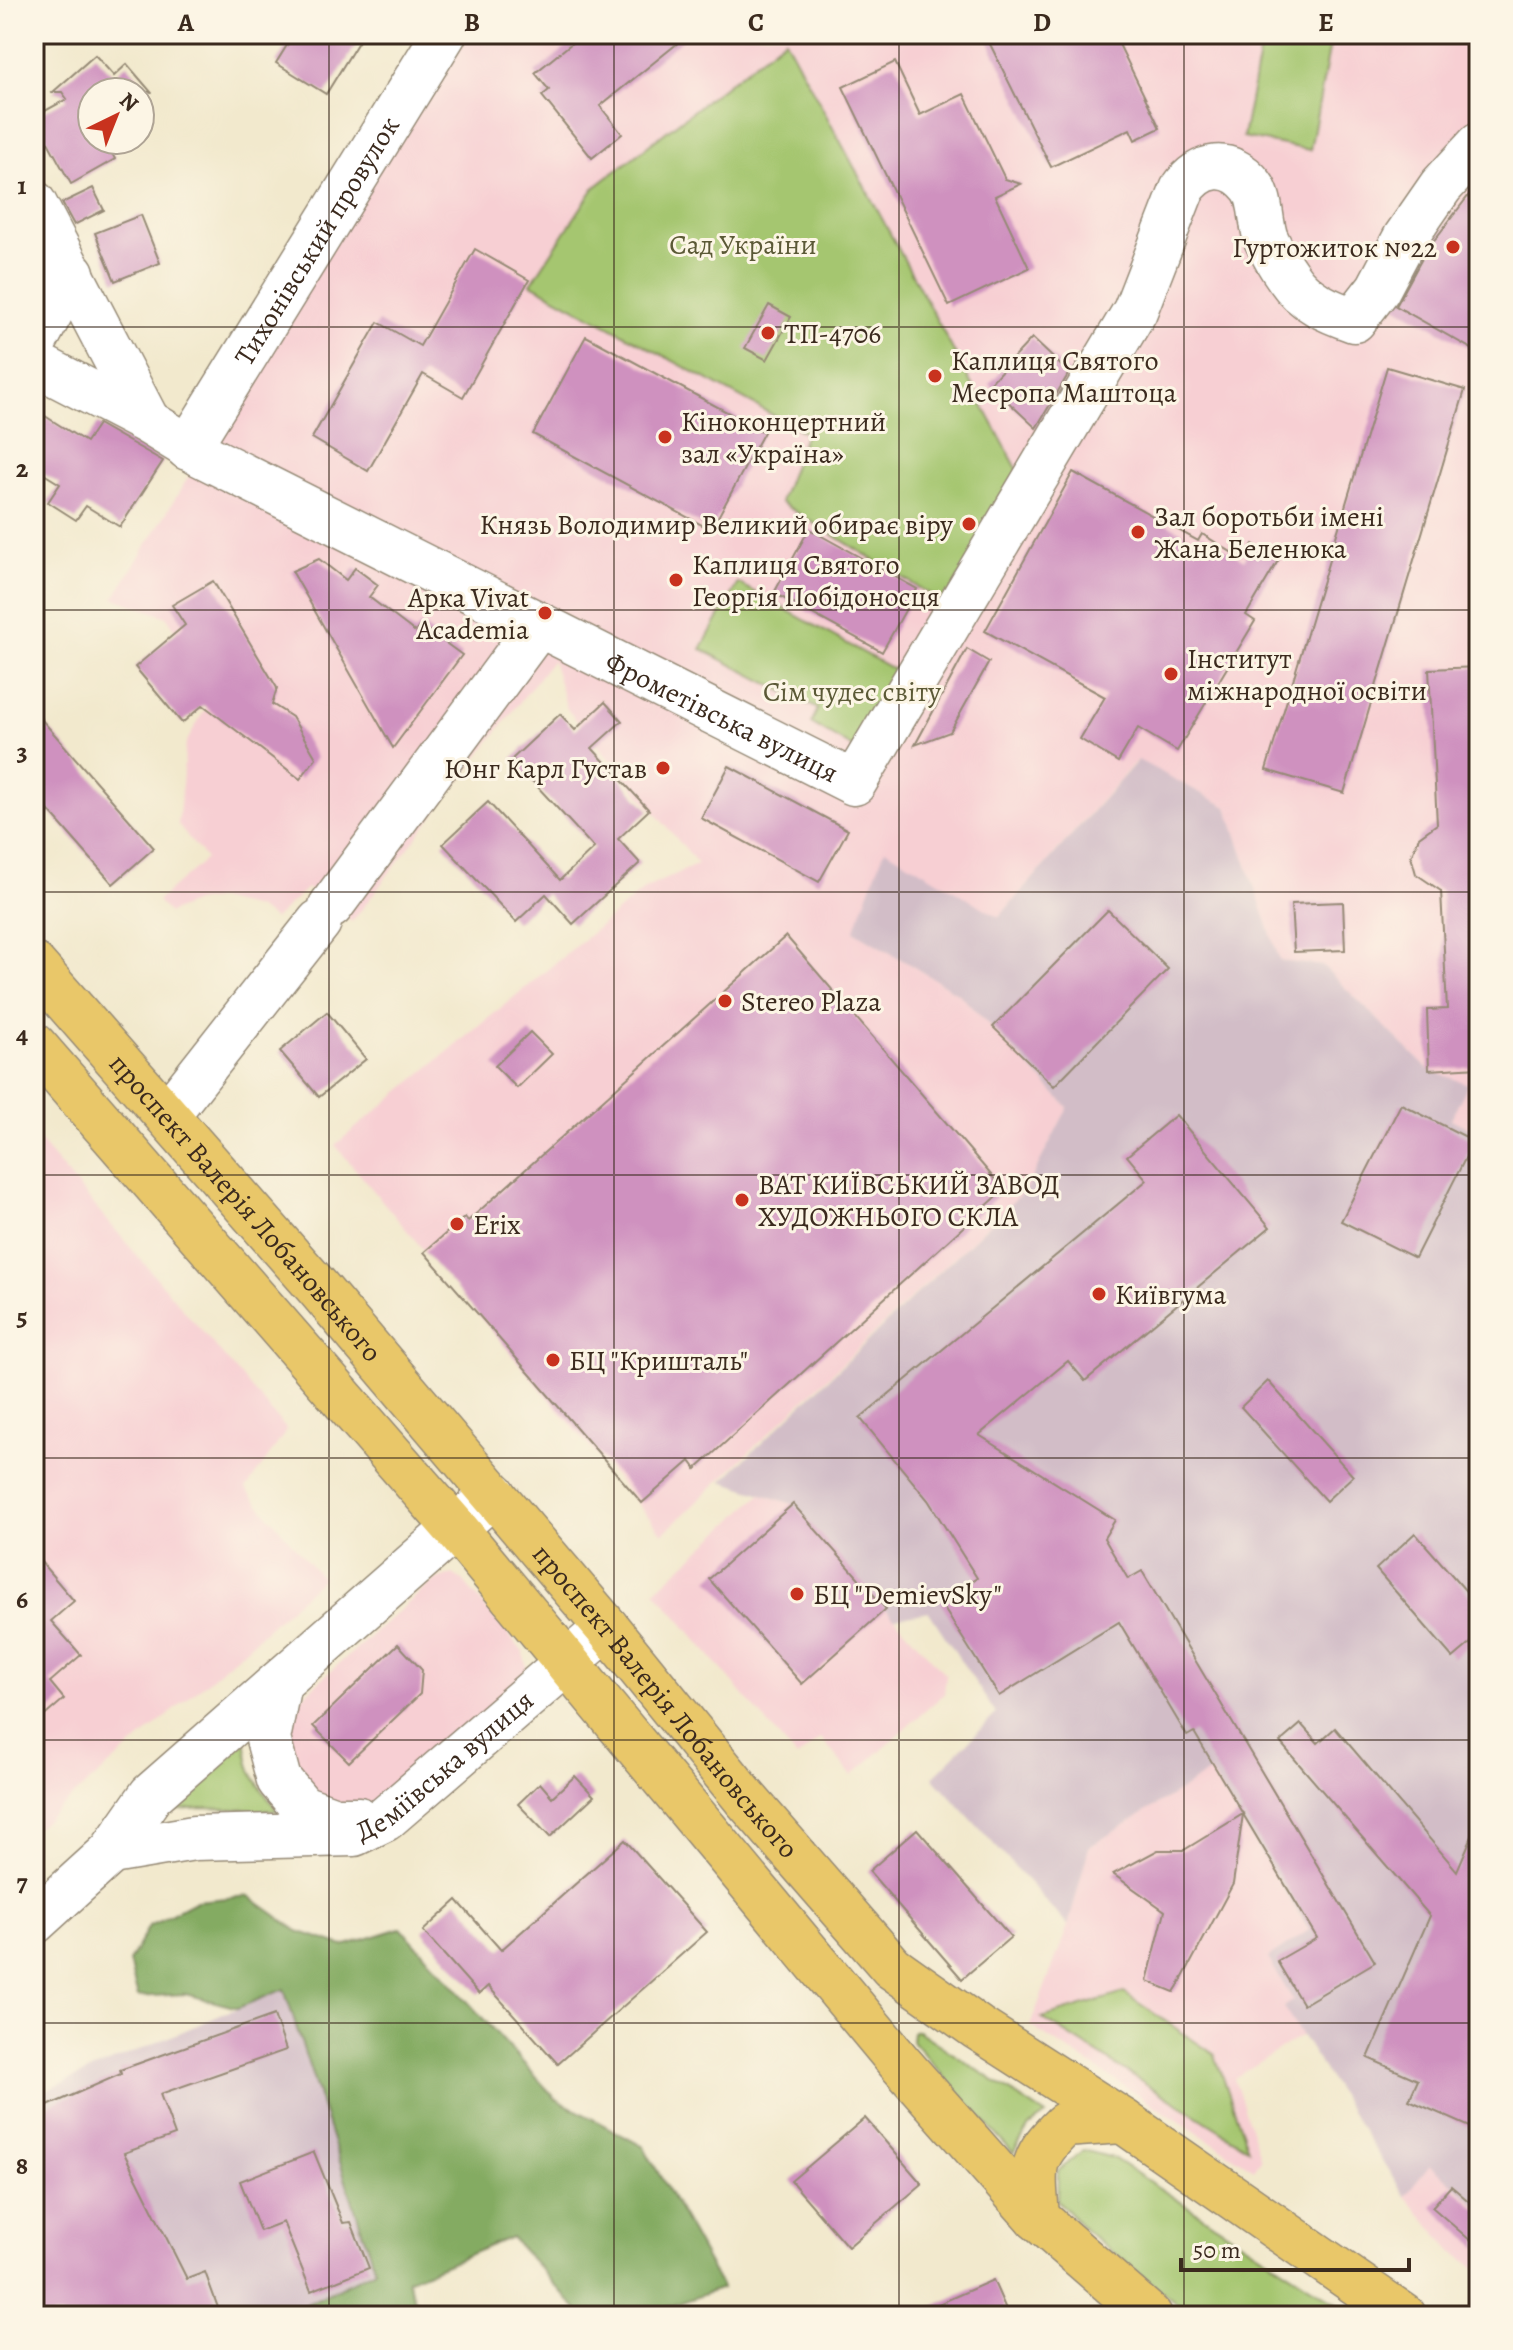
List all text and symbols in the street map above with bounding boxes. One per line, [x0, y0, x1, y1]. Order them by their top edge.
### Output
text: A [177, 5, 195, 40]
text: B [464, 5, 480, 40]
text: C [748, 5, 764, 40]
text: D [1033, 5, 1051, 40]
text: E [1318, 5, 1334, 40]
north arrow [76, 76, 156, 156]
text: N [113, 86, 145, 119]
street label: Тихонівський провулок [226, 109, 409, 373]
text: 1 [17, 168, 27, 203]
park label: Сад України [669, 226, 817, 264]
place label: Гуртожиток №22 [1232, 229, 1437, 267]
marker: Гуртожиток №22 [1444, 238, 1462, 256]
place label: ТП-4706 [784, 315, 881, 353]
marker: ТП-4706 [759, 324, 777, 342]
place label: Каплиця Святого Месропа Маштоца [951, 342, 1177, 412]
marker: Каплиця Святого Месропа Маштоца [926, 367, 944, 385]
place label: Кіноконцертний зал «Україна» [681, 403, 886, 473]
marker: Кіноконцертний зал «Україна» [656, 428, 674, 446]
text: 2 [16, 451, 29, 486]
place label: Зал боротьби імені Жана Беленюка [1154, 498, 1384, 568]
place label: Князь Володимир Великий обирає віру [479, 506, 953, 544]
marker: Князь Володимир Великий обирає віру [960, 515, 978, 533]
marker: Зал боротьби імені Жана Беленюка [1129, 523, 1147, 541]
place label: Каплиця Святого Георгія Побідоносця [692, 546, 940, 616]
marker: Каплиця Святого Георгія Побідоносця [667, 571, 685, 589]
place label: Арка Vivat Academia [407, 579, 529, 649]
marker: Арка Vivat Academia [536, 604, 554, 622]
place label: Інститут міжнародної освіти [1187, 640, 1427, 710]
street label: Фрометівська вулиця [599, 643, 845, 792]
marker: Інститут міжнародної освіти [1162, 665, 1180, 683]
park label: Сім чудес світу [763, 673, 941, 711]
text: 3 [16, 734, 28, 769]
place label: Юнг Карл Густав [444, 750, 647, 788]
marker: Юнг Карл Густав [654, 759, 672, 777]
place label: Stereo Plaza [741, 983, 881, 1021]
marker: Stereo Plaza [716, 992, 734, 1010]
text: 4 [16, 1017, 28, 1052]
street label: проспект Валерія Лобановського [100, 1046, 391, 1370]
place label: ВАТ КИЇВСЬКИЙ ЗАВОД ХУДОЖНЬОГО СКЛА [758, 1166, 1060, 1236]
marker: ВАТ КИЇВСЬКИЙ ЗАВОД ХУДОЖНЬОГО СКЛА [733, 1191, 751, 1209]
place label: Erix [473, 1206, 521, 1244]
marker: Erix [448, 1215, 466, 1233]
place label: Київгума [1115, 1276, 1227, 1314]
marker: Київгума [1090, 1285, 1108, 1303]
text: 5 [16, 1299, 28, 1334]
place label: БЦ "Кришталь" [569, 1342, 748, 1380]
marker: БЦ "Кришталь" [544, 1351, 562, 1369]
street label: проспект Валерія Лобановського [524, 1536, 807, 1867]
place label: БЦ "DemievSky" [813, 1576, 1002, 1614]
text: 6 [16, 1582, 28, 1617]
marker: БЦ "DemievSky" [788, 1585, 806, 1603]
street label: Деміївська вулиця [349, 1682, 542, 1851]
text: 7 [16, 1865, 28, 1900]
text: 8 [16, 2148, 28, 2183]
scale bar [1181, 2222, 1409, 2272]
text: 50 m [1193, 2234, 1241, 2266]

